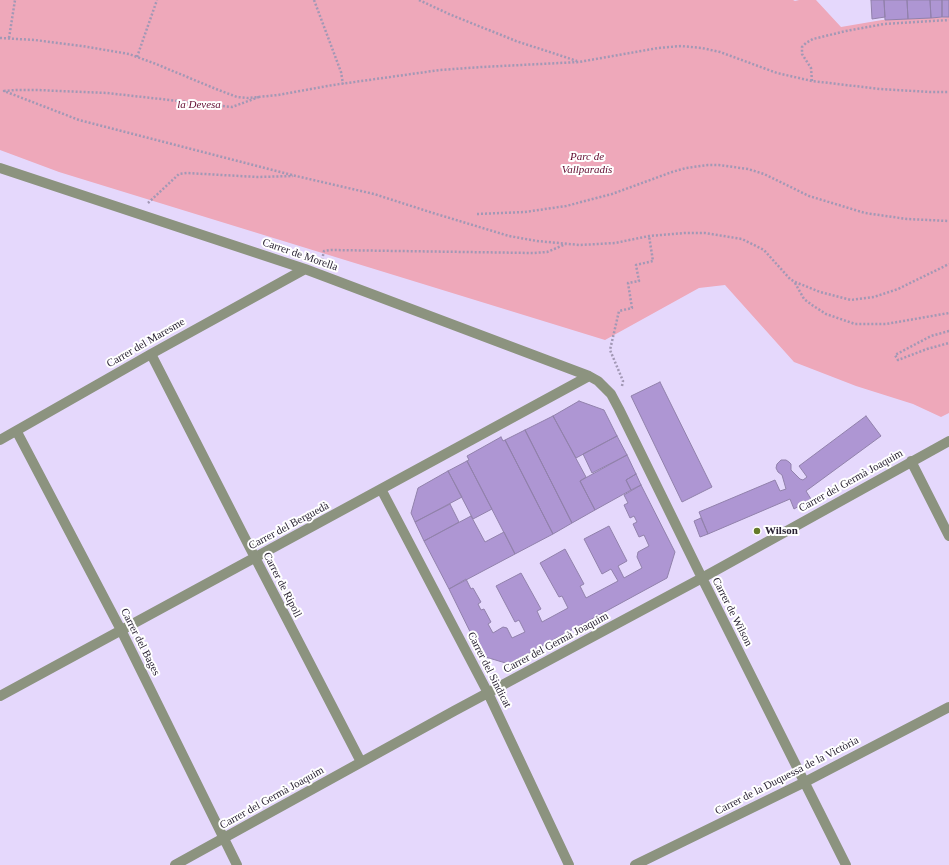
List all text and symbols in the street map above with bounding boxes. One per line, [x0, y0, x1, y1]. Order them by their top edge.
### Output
park label: la Devesa [177, 98, 221, 112]
park label: Parc de Vallparadís [562, 150, 612, 176]
street label: Carrer de Morella [261, 236, 339, 274]
street label: Carrer del Maresme [105, 315, 187, 371]
street label: Carrer del Germà Joaquim [797, 447, 905, 515]
street label: Carrer del Berguedà [247, 499, 331, 553]
place label: Wilson [765, 524, 798, 538]
marker: Wilson [752, 526, 762, 536]
street label: Carrer de Ripoll [260, 550, 304, 620]
street label: Carrer de Wilson [709, 575, 755, 649]
street label: Carrer del Bages [117, 606, 163, 678]
street label: Carrer del Germà Joaquim [501, 610, 611, 676]
street label: Carrer del Sindicat [464, 630, 514, 710]
street label: Carrer de la Duquessa de la Victòria [713, 734, 861, 818]
street label: Carrer del Germà Joaquim [218, 764, 326, 832]

